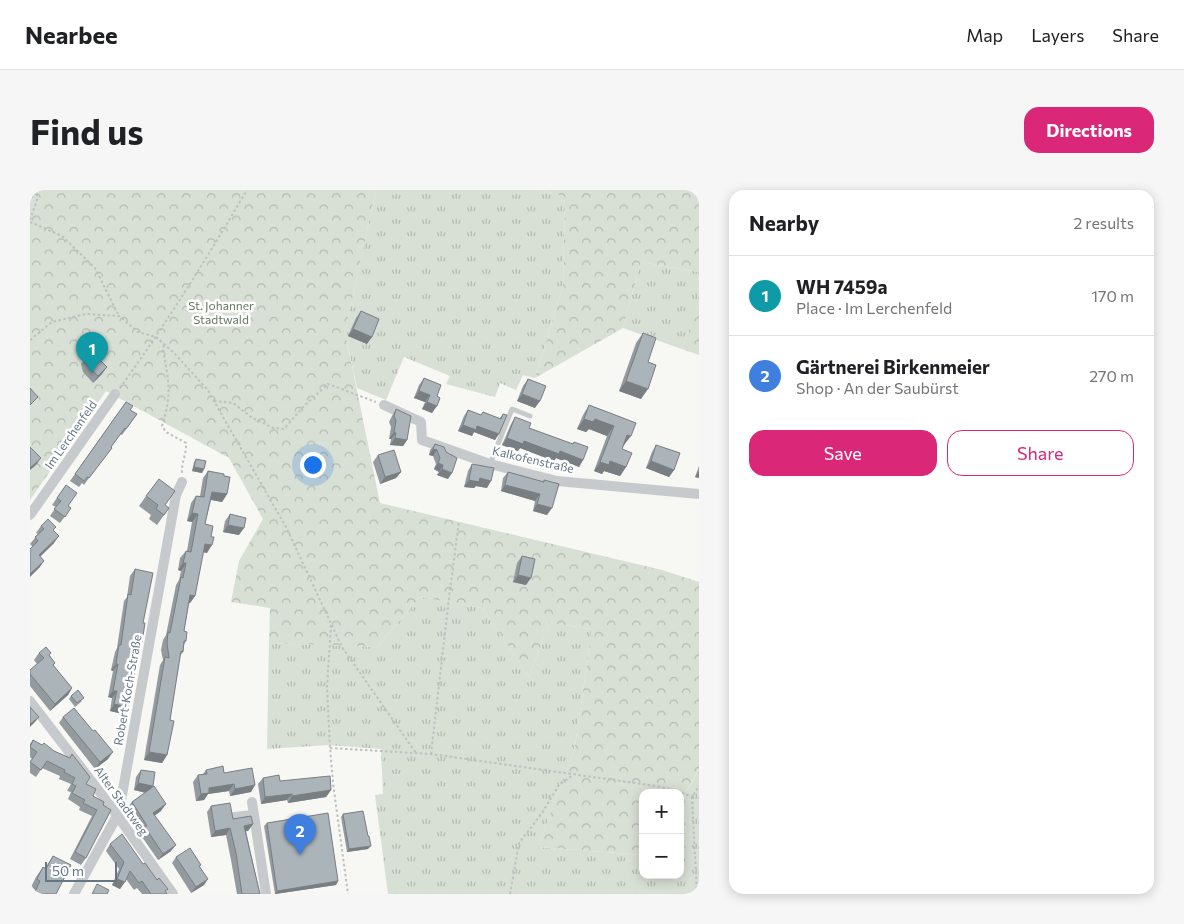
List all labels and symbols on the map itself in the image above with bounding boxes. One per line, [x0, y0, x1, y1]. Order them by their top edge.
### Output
park label: St. Johanner Stadtwald [188, 298, 254, 326]
pin: 1 [76, 332, 108, 373]
street label: Im Lerchenfeld [41, 397, 99, 471]
street label: Kalkofenstraße [491, 443, 575, 475]
your location [300, 452, 326, 478]
street label: Robert-Koch-Straße [110, 633, 144, 746]
street label: Alter Stadtweg [92, 763, 152, 838]
pin: 2 [284, 814, 316, 855]
scale bar [45, 859, 118, 882]

